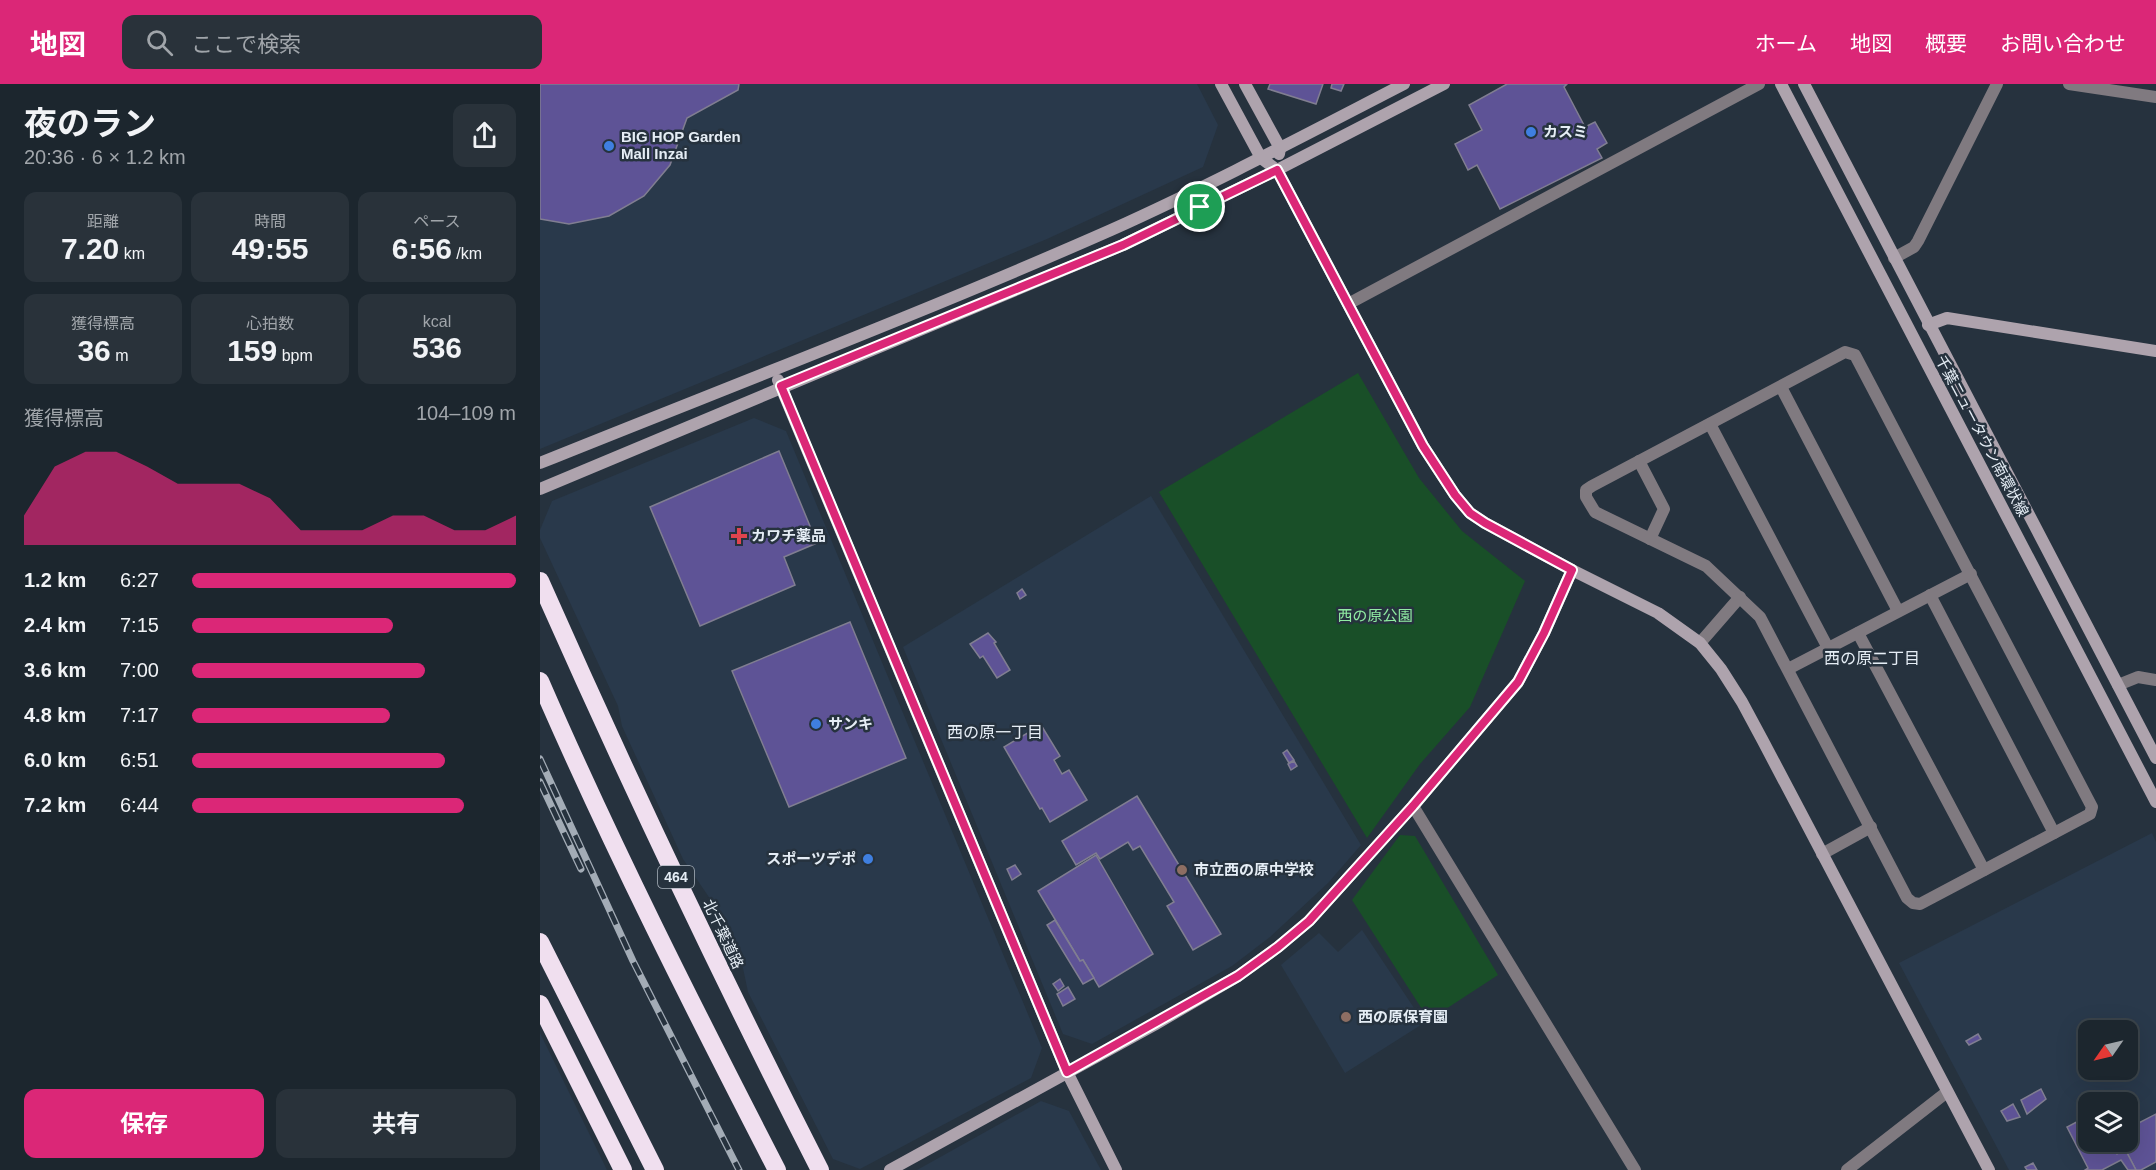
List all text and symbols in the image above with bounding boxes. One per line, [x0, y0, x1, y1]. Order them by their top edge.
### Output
search box [122, 15, 542, 69]
icon: search [143, 26, 176, 59]
text: 地図 [30, 29, 86, 60]
text: ここで検索 [191, 32, 301, 57]
text: ホーム [1755, 32, 1817, 55]
text: 地図 [1850, 32, 1892, 55]
text: 概要 [1925, 32, 1967, 55]
text: お問い合わせ [2000, 32, 2126, 55]
button: share [453, 104, 516, 167]
text: 夜のラン [24, 105, 156, 142]
place label: カスミ [1543, 123, 1588, 140]
marker: カスミ [1524, 125, 1538, 139]
place label: BIG HOP Garden Mall Inzai [621, 128, 741, 162]
marker: BIG HOP Garden Mall Inzai [602, 139, 616, 153]
text: 20:36 · 6 × 1.2 km [24, 146, 186, 168]
pin [1174, 181, 1225, 232]
icon: arrive [1183, 190, 1216, 223]
text: 距離 [87, 213, 119, 230]
text: 時間 [254, 213, 286, 230]
text: ペース [413, 213, 461, 230]
text: 7.20 [61, 232, 119, 265]
text: 49:55 [232, 232, 308, 265]
text: 6:56 [392, 232, 452, 265]
text: km [119, 245, 145, 262]
text: /km [452, 245, 482, 262]
text: kcal [423, 313, 451, 330]
text: 獲得標高 [71, 315, 135, 332]
text: 心拍数 [246, 315, 294, 332]
text: 536 [412, 331, 462, 364]
text: 36 [77, 334, 111, 367]
text: 159 [227, 334, 277, 367]
text: m [111, 347, 129, 364]
text: bpm [277, 347, 313, 364]
street label: 千葉ニュータウン南環状線 [1933, 352, 2032, 519]
text: 104–109 m [416, 402, 516, 424]
text: 獲得標高 [24, 407, 104, 429]
place label: カワチ薬品 [751, 527, 826, 544]
marker: カワチ薬品 [732, 529, 746, 543]
text: 1.2 km [24, 569, 86, 591]
text: 6:27 [120, 569, 159, 591]
park label: 西の原公園 [1337, 607, 1413, 624]
text: 2.4 km [24, 614, 86, 636]
text: 7:15 [120, 614, 159, 636]
district label: 西の原二丁目 [1824, 650, 1920, 667]
text: 3.6 km [24, 659, 86, 681]
text: 7:00 [120, 659, 159, 681]
text: 4.8 km [24, 704, 86, 726]
text: 7:17 [120, 704, 159, 726]
place label: サンキ [828, 715, 873, 732]
marker: サンキ [809, 717, 823, 731]
district label: 西の原一丁目 [947, 724, 1043, 741]
text: 6.0 km [24, 749, 86, 771]
text: 6:51 [120, 749, 159, 771]
text: 7.2 km [24, 794, 86, 816]
text: 6:44 [120, 794, 159, 816]
place label: スポーツデポ [766, 850, 856, 867]
marker: スポーツデポ [861, 852, 875, 866]
place label: 市立西の原中学校 [1194, 861, 1314, 878]
marker: 市立西の原中学校 [1175, 863, 1189, 877]
road number: 464 [658, 866, 694, 888]
street label: 北千葉道路 [700, 896, 747, 971]
place label: 西の原保育園 [1358, 1008, 1448, 1025]
marker: 西の原保育園 [1339, 1010, 1353, 1024]
north arrow [2078, 1020, 2138, 1080]
map controls [2078, 1020, 2138, 1152]
button: 保存 [24, 1089, 264, 1158]
button: 共有 [276, 1089, 516, 1158]
button: layers [2078, 1092, 2138, 1152]

